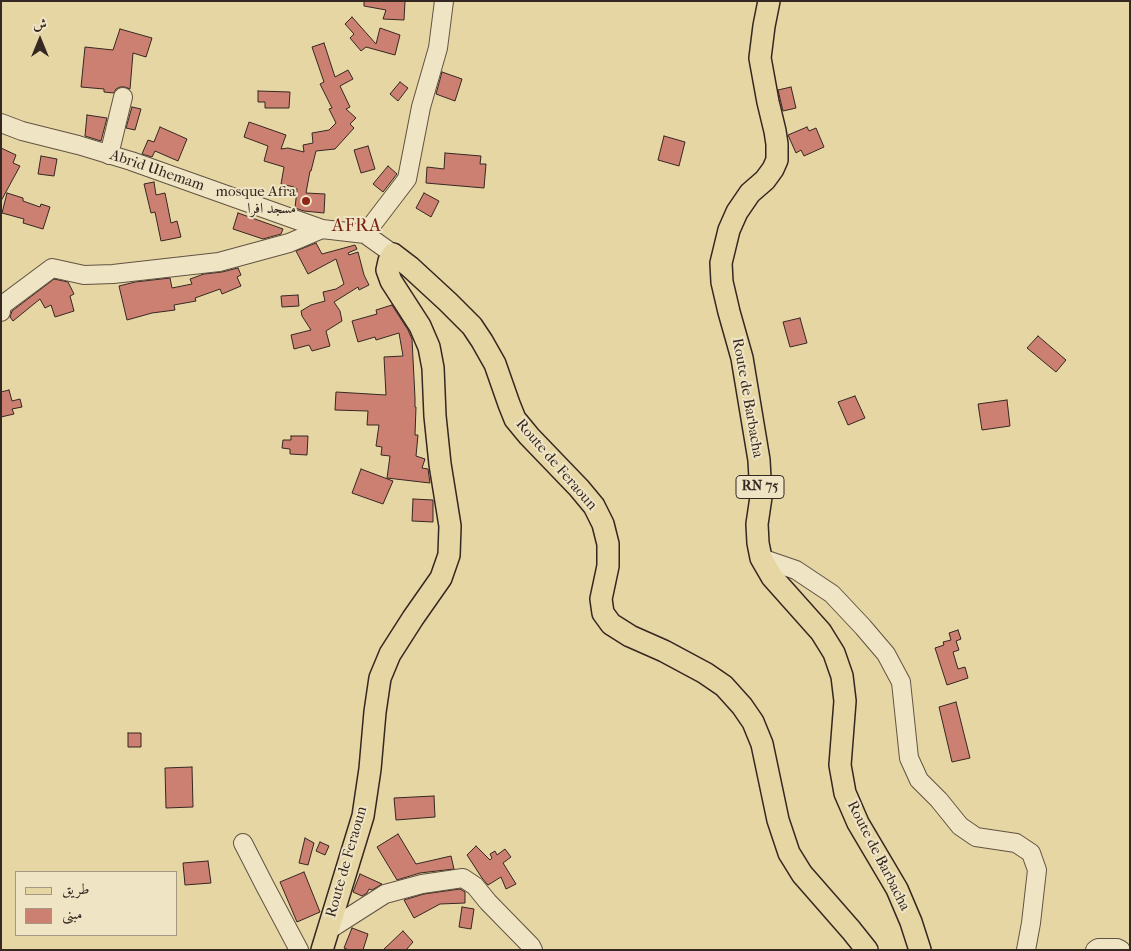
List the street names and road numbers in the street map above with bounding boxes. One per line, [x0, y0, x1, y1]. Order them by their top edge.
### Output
street label: Abrid Uhemam [107, 146, 207, 196]
street label: Route de Barbacha [728, 337, 766, 459]
street label: Route de Feraoun [512, 416, 600, 514]
road number: RN 75 [736, 476, 784, 498]
street label: Route de Barbacha [842, 798, 914, 914]
street label: Route de Feraoun [323, 804, 371, 920]

